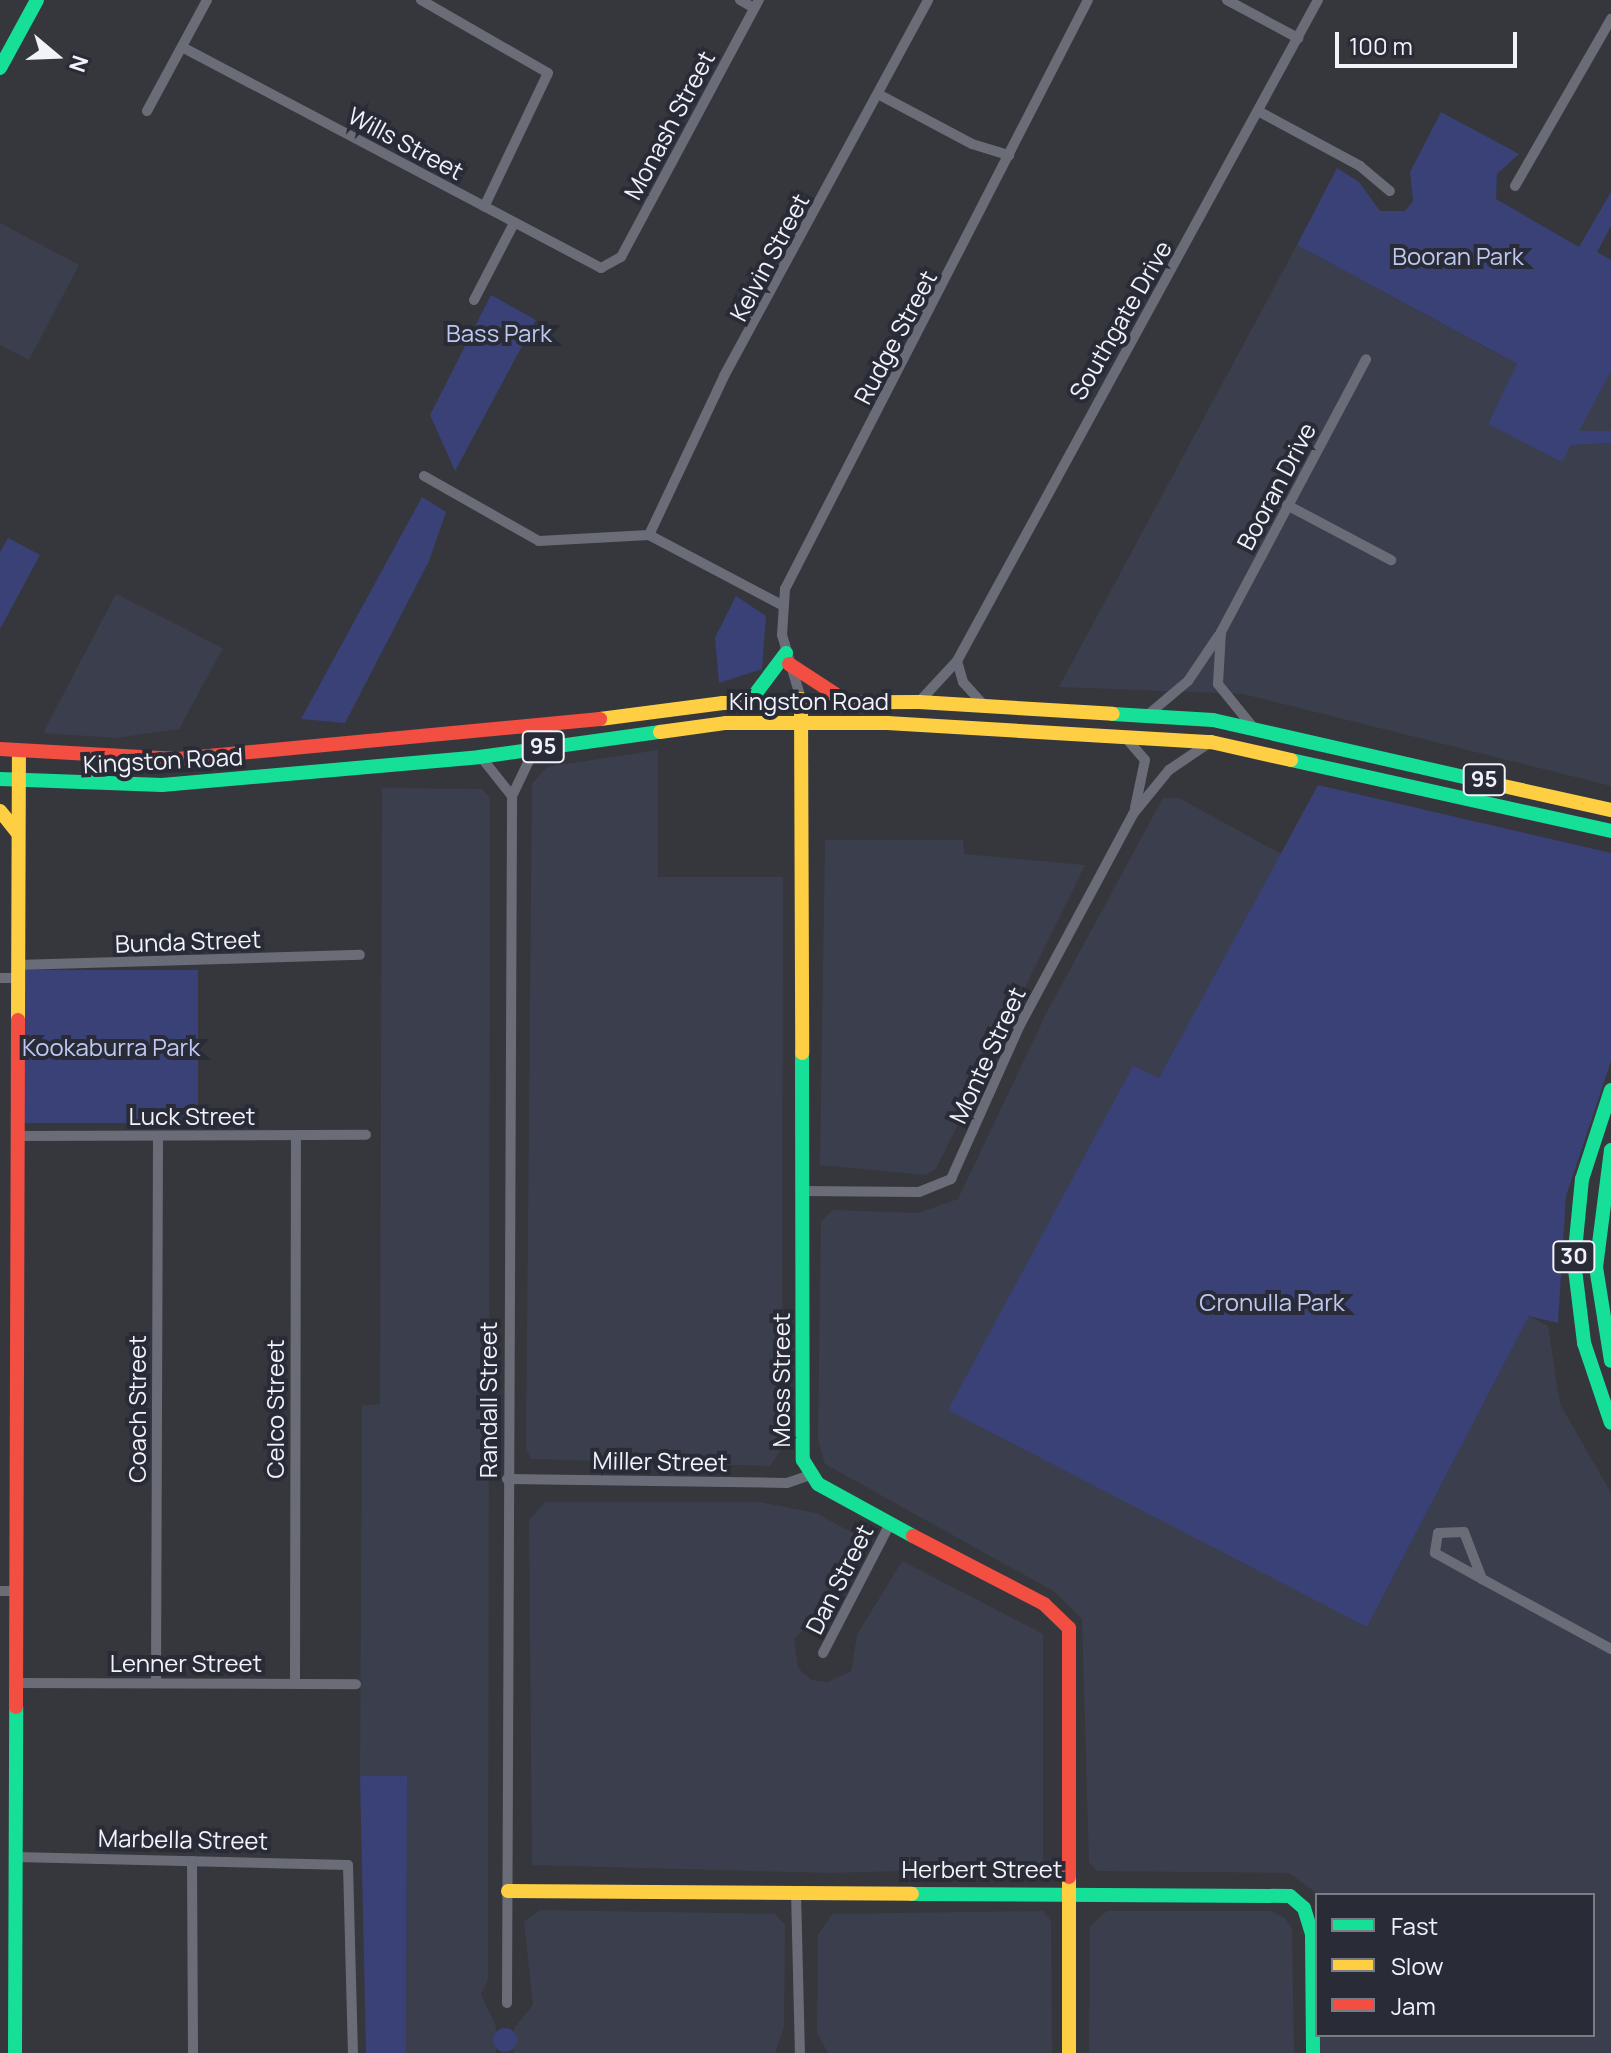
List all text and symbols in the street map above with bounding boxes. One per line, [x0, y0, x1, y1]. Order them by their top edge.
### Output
north arrow [16, 16, 96, 96]
scale bar [1339, 16, 1521, 66]
text: 100 m [1349, 29, 1413, 62]
street label: Monash Street [618, 46, 720, 204]
text: N [62, 51, 95, 76]
street label: Wills Street [343, 101, 469, 185]
street label: Kelvin Street [723, 188, 815, 326]
street label: Southgate Drive [1063, 235, 1177, 405]
park label: Booran Park [1392, 242, 1524, 270]
street label: Rudge Street [848, 265, 942, 409]
park label: Bass Park [446, 319, 552, 347]
street label: Booran Drive [1230, 418, 1322, 554]
street label: Kingston Road [729, 687, 889, 715]
road number: 95 [521, 729, 565, 765]
street label: Kingston Road [82, 741, 244, 779]
road number: 95 [1462, 762, 1506, 798]
street label: Bunda Street [115, 924, 261, 958]
street label: Monte Street [943, 982, 1031, 1128]
park label: Kookaburra Park [22, 1033, 200, 1061]
street label: Luck Street [129, 1102, 255, 1130]
road number: 30 [1552, 1239, 1596, 1275]
park label: Cronulla Park [1199, 1288, 1345, 1316]
street label: Moss Street [767, 1313, 795, 1447]
street label: Randall Street [474, 1322, 502, 1478]
street label: Coach Street [123, 1335, 151, 1483]
street label: Celco Street [261, 1339, 289, 1479]
street label: Miller Street [592, 1445, 728, 1477]
street label: Dan Street [799, 1519, 879, 1639]
street label: Lenner Street [110, 1649, 262, 1677]
street label: Marbella Street [98, 1823, 268, 1855]
street label: Herbert Street [902, 1855, 1062, 1883]
legend [1315, 1893, 1595, 2037]
text: Fast [1391, 1909, 1438, 1942]
text: Slow [1391, 1949, 1444, 1982]
text: Jam [1391, 1989, 1436, 2022]

